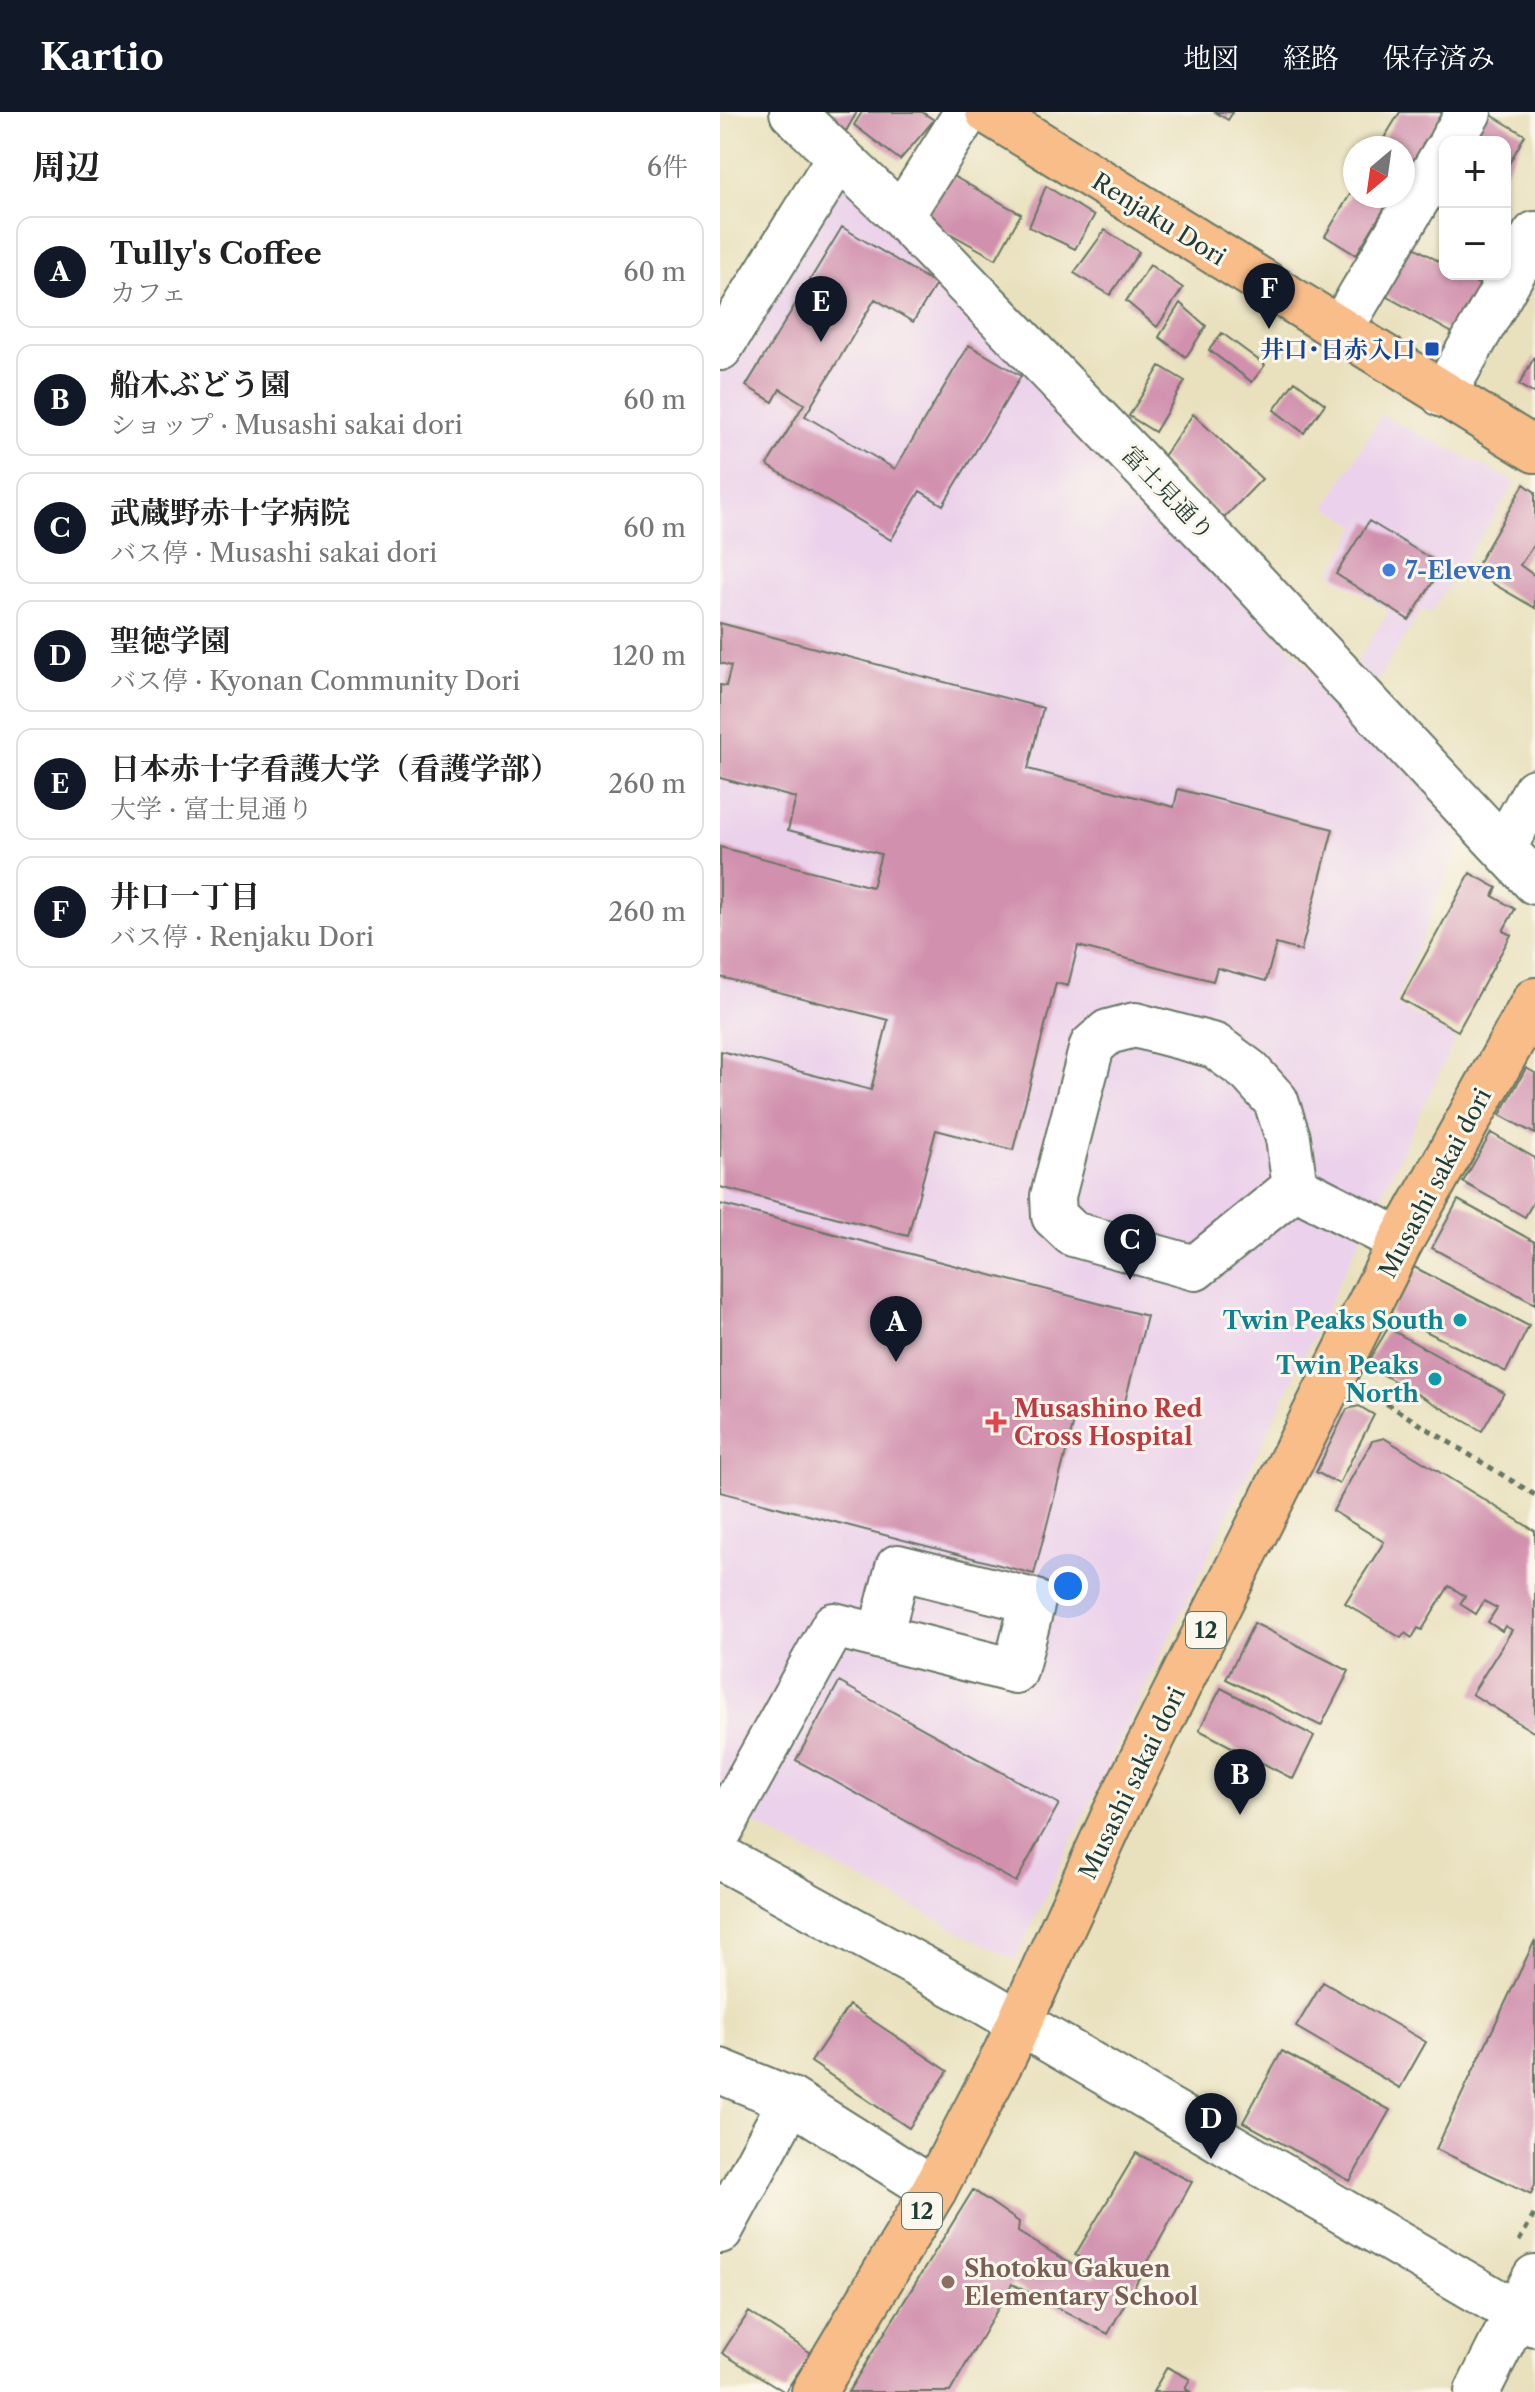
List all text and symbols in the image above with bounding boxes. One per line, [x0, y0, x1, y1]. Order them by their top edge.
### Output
text: Kartio [40, 33, 164, 80]
text: 地図 [1183, 41, 1239, 75]
text: 経路 [1283, 41, 1339, 75]
text: 保存済み [1383, 41, 1495, 75]
north arrow [1343, 136, 1415, 208]
map controls [1439, 136, 1511, 280]
button: + [1439, 136, 1511, 208]
text: 周辺 [32, 146, 100, 188]
text: 6件 [647, 151, 688, 183]
street label: Renjaku Dori [1087, 166, 1231, 272]
button: − [1439, 208, 1511, 280]
text: Tully's Coffee [110, 235, 322, 272]
text: A [50, 256, 70, 288]
text: 60 m [623, 256, 686, 288]
pin: F [1243, 263, 1295, 329]
pin: E [795, 276, 847, 342]
text: カフェ [110, 277, 187, 309]
place label: 井口･日赤入口 [1260, 335, 1416, 364]
marker: 井口･日赤入口 [1423, 340, 1441, 358]
text: 船木ぶどう園 [110, 366, 290, 403]
text: B [50, 384, 70, 416]
text: 60 m [623, 384, 686, 416]
text: ショップ · Musashi sakai dori [110, 409, 463, 441]
street label: 富士見通り [1116, 440, 1220, 546]
text: 武蔵野赤十字病院 [110, 494, 350, 531]
text: C [50, 512, 70, 544]
text: 60 m [623, 512, 686, 544]
text: バス停 · Musashi sakai dori [110, 537, 437, 569]
place label: 7-Eleven [1405, 556, 1512, 585]
marker: 7-Eleven [1380, 561, 1398, 579]
text: 聖徳学園 [110, 622, 230, 659]
text: D [49, 640, 71, 672]
text: 120 m [612, 640, 686, 672]
text: バス停 · Kyonan Community Dori [110, 665, 520, 697]
text: 日本赤十字看護大学（看護学部） [110, 750, 560, 787]
text: E [51, 768, 69, 800]
text: 260 m [608, 768, 686, 800]
text: 大学 · 富士見通り [110, 793, 313, 825]
text: 井口一丁目 [110, 878, 260, 915]
text: F [51, 896, 69, 928]
text: 260 m [608, 896, 686, 928]
text: バス停 · Renjaku Dori [110, 921, 374, 953]
street label: Musashi sakai dori [1373, 1083, 1497, 1283]
pin: C [1104, 1214, 1156, 1280]
pin: A [870, 1296, 922, 1362]
place label: Twin Peaks South [1223, 1306, 1445, 1335]
marker: Twin Peaks South [1451, 1311, 1469, 1329]
place label: Twin Peaks North [1276, 1351, 1420, 1408]
marker: Twin Peaks North [1426, 1370, 1444, 1388]
place label: Musashino Red Cross Hospital [1014, 1394, 1202, 1451]
marker: Musashino Red Cross Hospital [985, 1411, 1007, 1433]
your location [1048, 1566, 1088, 1606]
road number: 12 [1186, 1612, 1226, 1648]
street label: Musashi sakai dori [1073, 1682, 1191, 1884]
pin: B [1214, 1749, 1266, 1815]
pin: D [1185, 2093, 1237, 2159]
road number: 12 [902, 2193, 942, 2229]
place label: Shotoku Gakuen Elementary School [964, 2254, 1198, 2311]
marker: Shotoku Gakuen Elementary School [939, 2273, 957, 2291]

